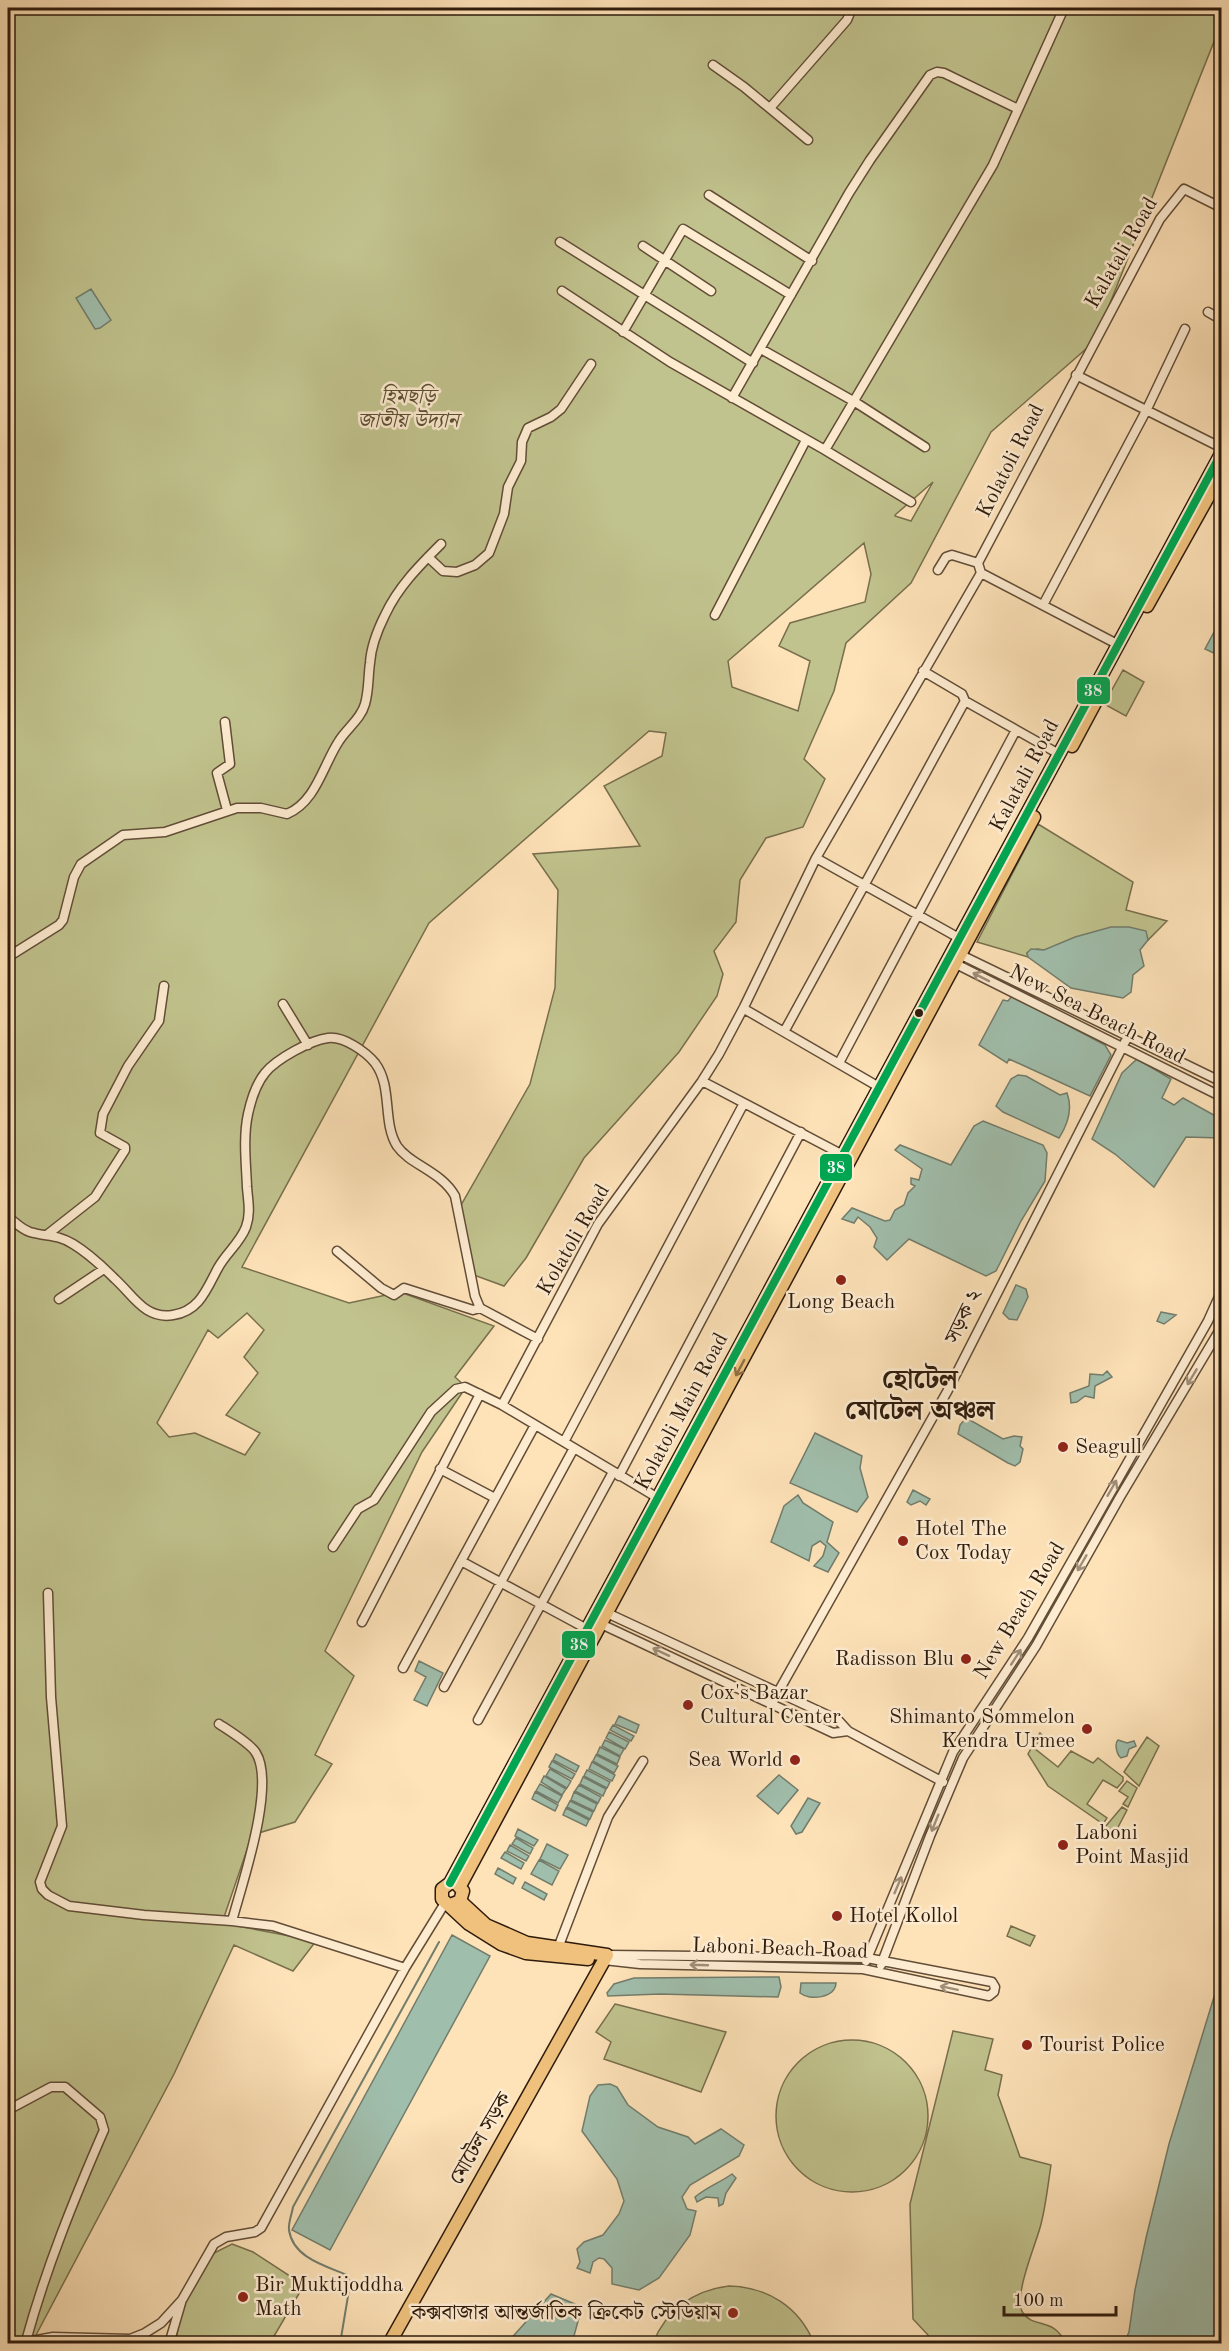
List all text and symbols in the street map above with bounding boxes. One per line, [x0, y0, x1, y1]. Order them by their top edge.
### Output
street label: Kalatali Road [1082, 194, 1162, 312]
park label: হিমছড়ি জাতীয় উদ্যান [358, 383, 462, 432]
street label: Kolatoli Road [973, 401, 1049, 521]
line badge: 38 [1076, 676, 1111, 705]
text: 38 [1084, 684, 1102, 700]
street label: Kalatali Road [987, 716, 1063, 836]
street label: New Sea Beach Road [1005, 961, 1189, 1069]
one-way arrow [973, 971, 991, 982]
unlabelled marker [913, 1007, 925, 1019]
line badge: 38 [819, 1153, 853, 1182]
text: 38 [827, 1161, 845, 1177]
street label: Kolatoli Road [534, 1181, 614, 1299]
marker: Long Beach [834, 1273, 848, 1287]
street label: সড়ক ২ [942, 1285, 987, 1348]
place label: Long Beach [787, 1292, 895, 1313]
street label: Kolatoli Main Road [632, 1330, 732, 1494]
one-way arrow [734, 1359, 746, 1376]
district label: হোটেল মোটেল অঞ্চল [845, 1362, 997, 1425]
one-way arrow [1185, 1368, 1197, 1385]
place label: Seagull [1075, 1437, 1142, 1458]
marker: Seagull [1056, 1440, 1070, 1454]
one-way arrow [1107, 1479, 1119, 1496]
place label: Hotel The Cox Today [915, 1519, 1012, 1564]
marker: Hotel The Cox Today [896, 1534, 910, 1548]
street label: New Beach Road [971, 1539, 1069, 1683]
one-way arrow [1076, 1554, 1088, 1571]
line badge: 38 [561, 1630, 596, 1659]
text: 38 [570, 1638, 588, 1654]
one-way arrow [652, 1646, 670, 1658]
place label: Radisson Blu [835, 1649, 954, 1670]
one-way arrow [1010, 1649, 1022, 1666]
marker: Radisson Blu [959, 1652, 973, 1666]
place label: Cox's Bazar Cultural Center [700, 1683, 841, 1728]
marker: Cox's Bazar Cultural Center [681, 1698, 695, 1712]
place label: Shimanto Sommelon Kendra Urmee [889, 1707, 1075, 1752]
marker: Shimanto Sommelon Kendra Urmee [1080, 1722, 1094, 1736]
place label: Sea World [688, 1750, 783, 1771]
marker: Sea World [788, 1753, 802, 1767]
one-way arrow [929, 1814, 940, 1832]
place label: Laboni Point Masjid [1075, 1823, 1189, 1868]
marker: Laboni Point Masjid [1056, 1838, 1070, 1852]
one-way arrow [893, 1876, 904, 1895]
place label: Hotel Kollol [849, 1906, 959, 1927]
marker: Hotel Kollol [830, 1909, 844, 1923]
street label: Laboni Beach Road [692, 1935, 868, 1963]
one-way arrow [690, 1960, 710, 1971]
one-way arrow [940, 1981, 959, 1993]
place label: Tourist Police [1039, 2035, 1165, 2056]
marker: Tourist Police [1020, 2038, 1034, 2052]
street label: মোটেল সড়ক [444, 2087, 516, 2188]
place label: Bir Muktijoddha Math [255, 2275, 403, 2320]
scale bar [1004, 2279, 1116, 2317]
marker: Bir Muktijoddha Math [236, 2290, 250, 2304]
text: 100 m [1013, 2292, 1064, 2310]
place label: কক্সবাজার আন্তর্জাতিক ক্রিকেট স্টেডিয়াম [411, 2300, 723, 2324]
marker: কক্সবাজার আন্তর্জাতিক ক্রিকেট স্টেডিয়াম [726, 2306, 740, 2320]

